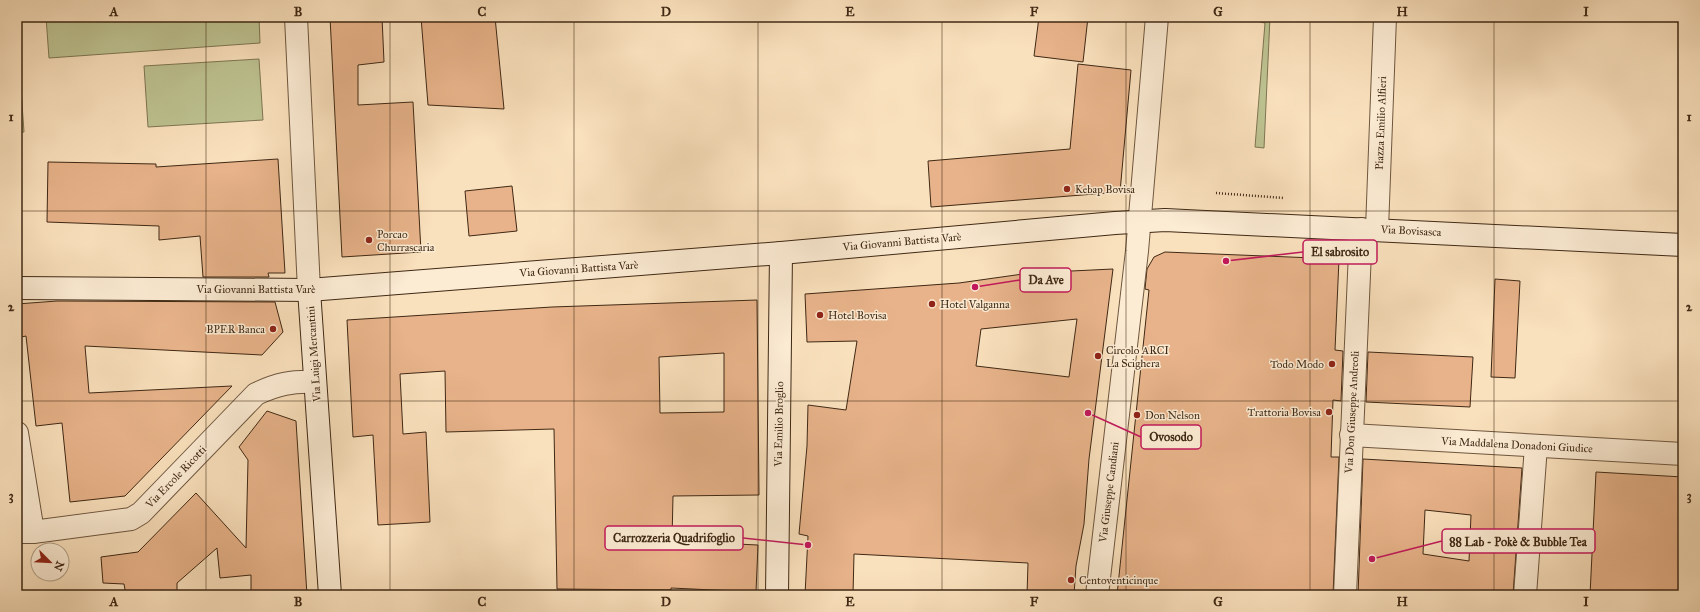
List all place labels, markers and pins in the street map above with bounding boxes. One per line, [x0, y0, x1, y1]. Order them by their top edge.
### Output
place label: Kebap Bovisa [1075, 183, 1135, 196]
marker: Kebap Bovisa [1062, 184, 1072, 194]
place label: Porcao Churrascaria [377, 228, 435, 254]
marker: Porcao Churrascaria [364, 235, 374, 245]
callout: El sabrosito [1303, 240, 1377, 264]
callout: Da Ave [1020, 268, 1071, 292]
place label: Hotel Valganna [940, 298, 1010, 311]
marker: Hotel Valganna [927, 299, 937, 309]
place label: Hotel Bovisa [828, 309, 887, 322]
marker: Hotel Bovisa [815, 310, 825, 320]
place label: BPER Banca [206, 323, 265, 336]
marker: BPER Banca [268, 324, 278, 334]
place label: Circolo ARCI La Scighera [1106, 344, 1169, 370]
marker: Circolo ARCI La Scighera [1093, 351, 1103, 361]
place label: Todo Modo [1270, 358, 1324, 371]
marker: Todo Modo [1327, 359, 1337, 369]
place label: Trattoria Bovisa [1248, 406, 1321, 419]
marker: Trattoria Bovisa [1324, 407, 1334, 417]
place label: Don Nelson [1145, 409, 1200, 422]
marker: Don Nelson [1132, 410, 1142, 420]
callout: Ovosodo [1141, 425, 1201, 449]
callout: Carrozzeria Quadrifoglio [605, 526, 743, 550]
callout: 88 Lab - Pokè & Bubble Tea [1442, 529, 1595, 553]
place label: Centoventicinque [1079, 574, 1159, 588]
marker: Centoventicinque [1066, 575, 1076, 585]

